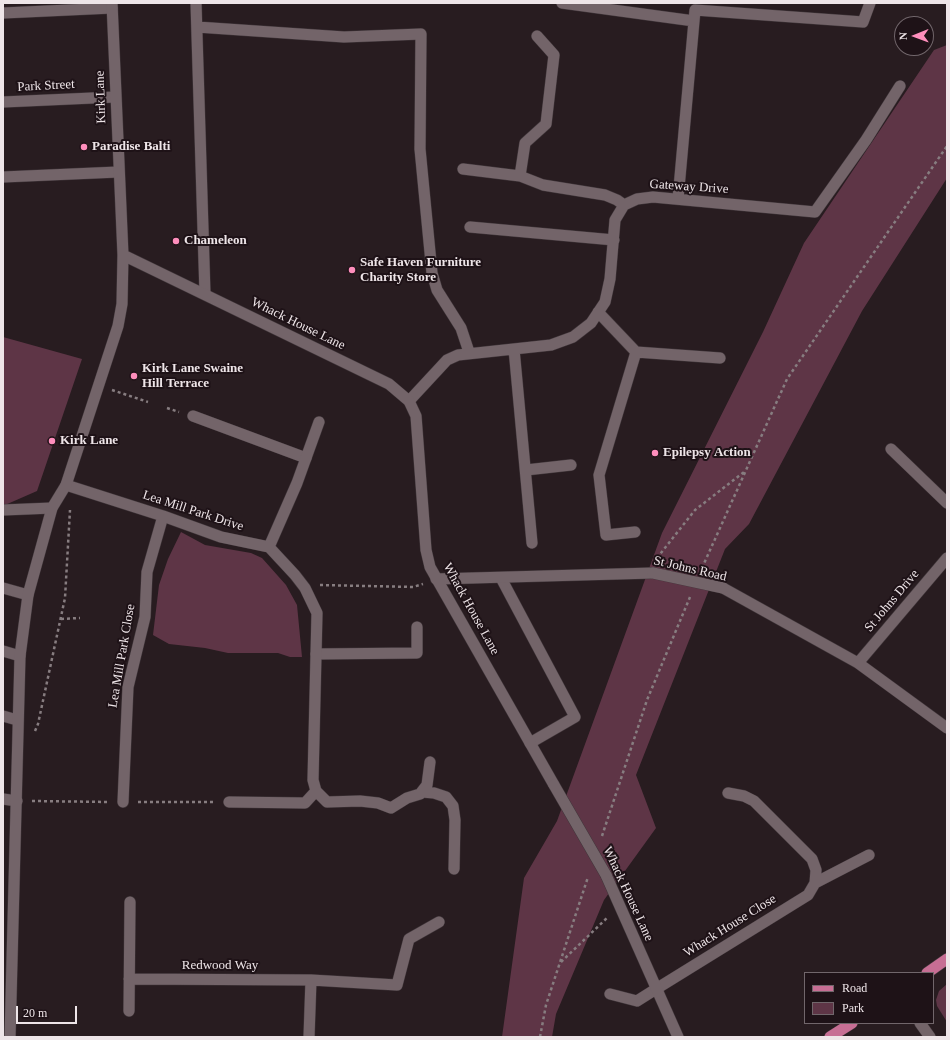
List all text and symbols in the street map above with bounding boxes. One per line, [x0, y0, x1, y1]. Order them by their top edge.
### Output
north arrow [894, 16, 934, 56]
text: N [897, 32, 909, 40]
street label: Kirk Lane [92, 70, 110, 124]
street label: Park Street [17, 77, 75, 95]
place label: Paradise Balti [92, 139, 170, 155]
marker: Paradise Balti [79, 142, 89, 152]
street label: Gateway Drive [649, 176, 729, 198]
place label: Chameleon [184, 233, 247, 249]
marker: Chameleon [171, 236, 181, 246]
place label: Safe Haven Furniture Charity Store [360, 255, 481, 286]
marker: Safe Haven Furniture Charity Store [347, 265, 357, 275]
street label: Whack House Lane [249, 295, 347, 353]
place label: Kirk Lane Swaine Hill Terrace [142, 361, 243, 392]
marker: Kirk Lane Swaine Hill Terrace [129, 371, 139, 381]
place label: Kirk Lane [60, 433, 118, 449]
marker: Kirk Lane [47, 436, 57, 446]
place label: Epilepsy Action [663, 445, 751, 461]
marker: Epilepsy Action [650, 448, 660, 458]
street label: Lea Mill Park Drive [141, 487, 245, 535]
street label: St Johns Road [652, 553, 728, 585]
street label: Whack House Lane [439, 560, 503, 658]
street label: St Johns Drive [861, 567, 923, 635]
street label: Lea Mill Park Close [105, 603, 139, 709]
street label: Whack House Lane [599, 844, 657, 944]
street label: Whack House Close [681, 891, 779, 961]
street label: Redwood Way [182, 958, 258, 974]
legend [804, 972, 934, 1024]
text: Road [842, 981, 867, 995]
scale bar [18, 998, 79, 1024]
text: Park [842, 1001, 864, 1015]
text: 20 m [23, 1006, 47, 1020]

